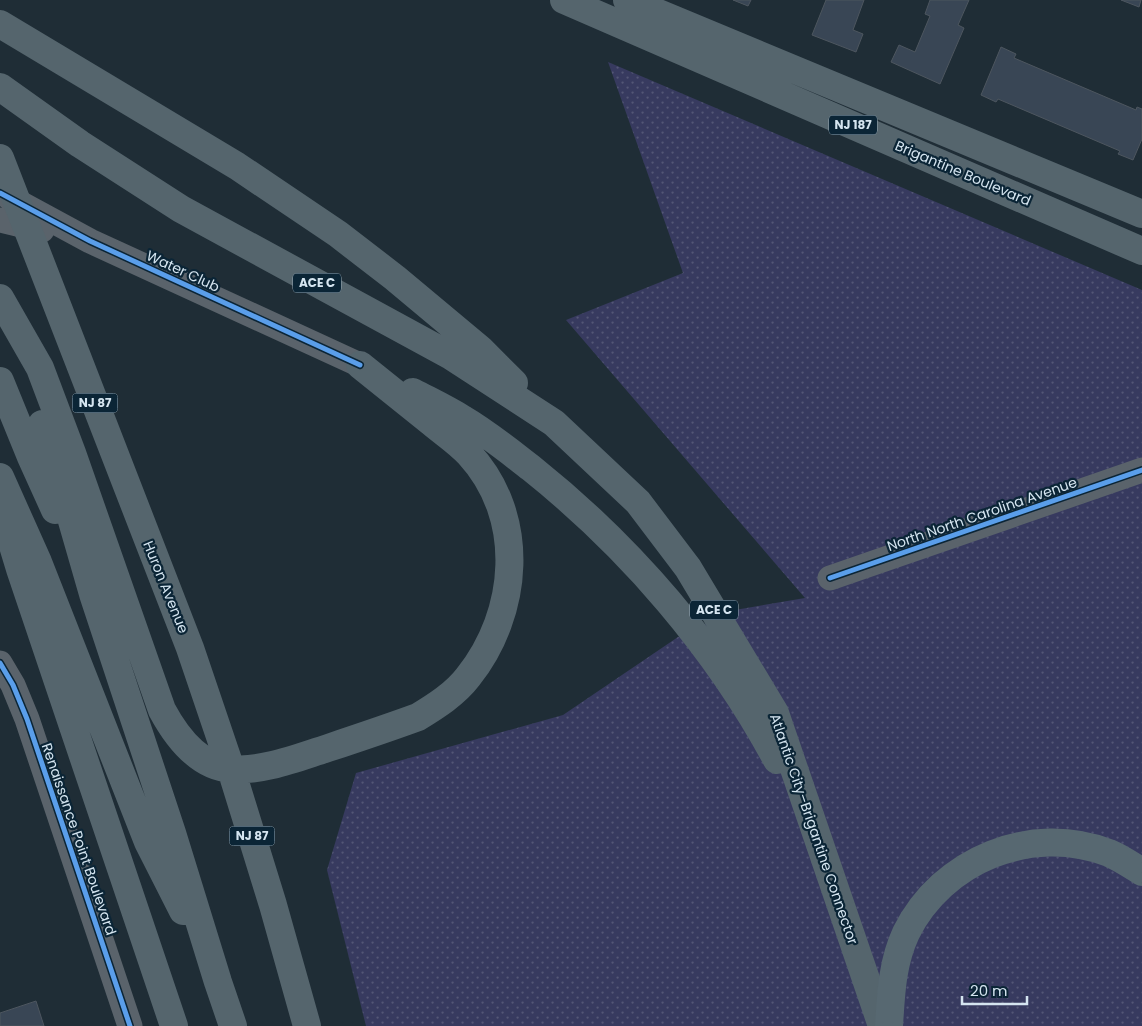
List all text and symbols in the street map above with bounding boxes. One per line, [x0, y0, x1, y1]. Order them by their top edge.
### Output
road number: NJ 187 [829, 116, 877, 134]
street label: Brigantine Boulevard [892, 135, 1034, 211]
street label: Water Club [143, 245, 223, 297]
road number: ACE C [293, 274, 341, 292]
road number: NJ 87 [72, 393, 118, 412]
street label: North North Carolina Avenue [884, 472, 1080, 556]
street label: Huron Avenue [138, 538, 194, 637]
road number: ACE C [690, 600, 738, 620]
street label: Atlantic City–Brigantine Connector [765, 711, 863, 947]
street label: Renaissance Point Boulevard [37, 740, 121, 938]
road number: NJ 87 [230, 826, 274, 846]
scale bar [962, 974, 1027, 1006]
text: 20 m [970, 980, 1008, 1001]

